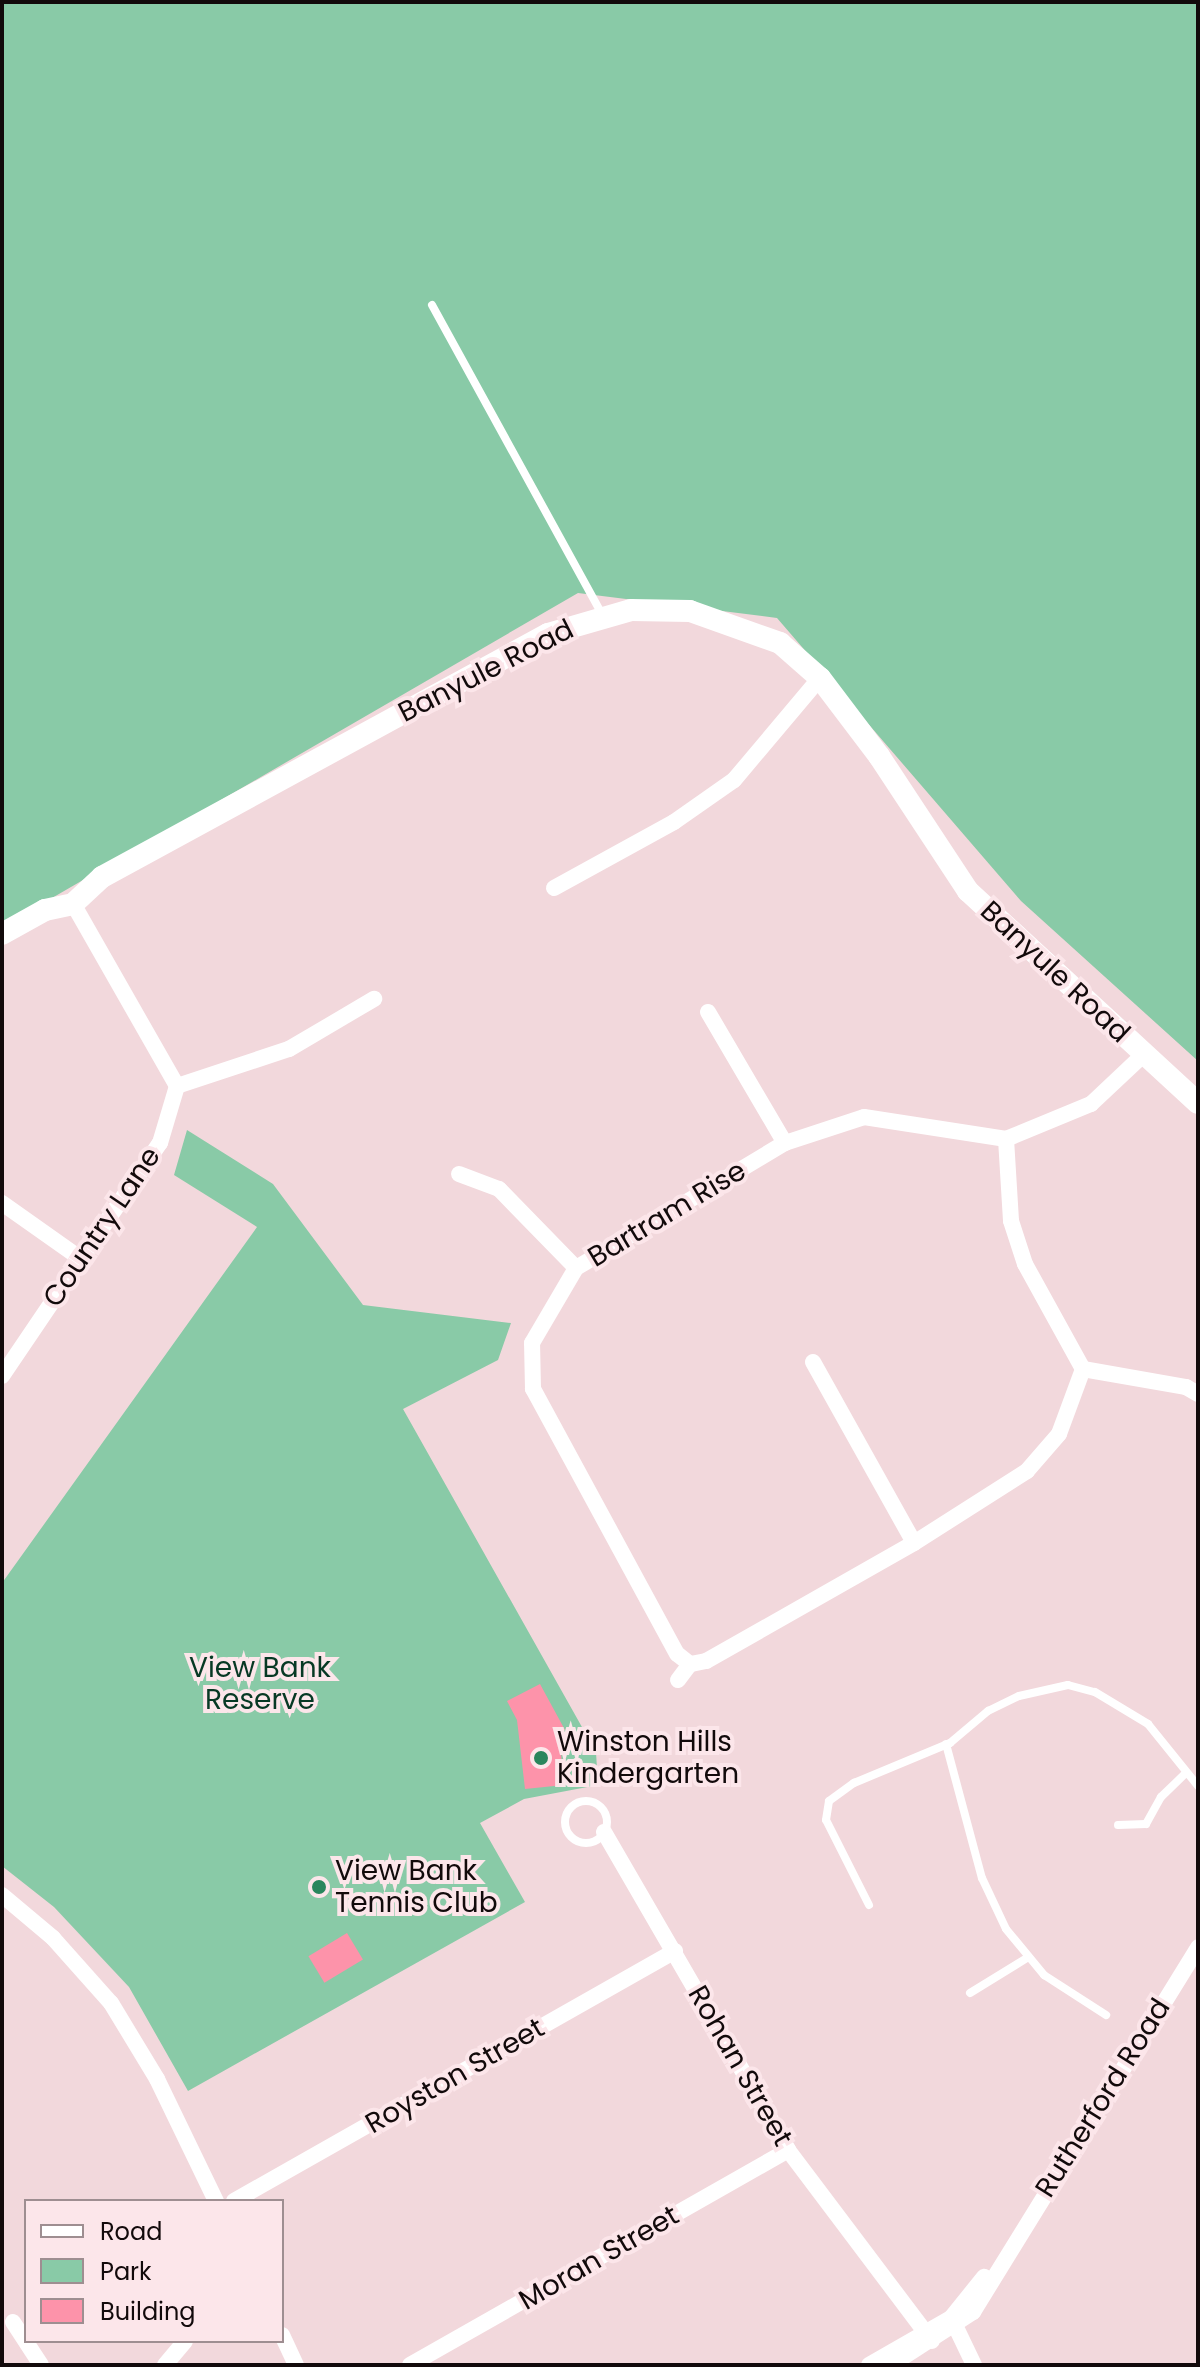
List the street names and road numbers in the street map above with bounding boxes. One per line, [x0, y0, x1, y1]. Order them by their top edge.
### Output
street label: Banyule Road [393, 612, 579, 730]
street label: Banyule Road [973, 894, 1137, 1050]
street label: Country Lane [36, 1141, 168, 1313]
street label: Bartram Rise [582, 1154, 752, 1274]
street label: Rohan Street [681, 1980, 799, 2152]
street label: Rutherford Road [1028, 1993, 1178, 2203]
street label: Royston Street [360, 2011, 550, 2141]
street label: Moran Street [513, 2199, 685, 2317]

